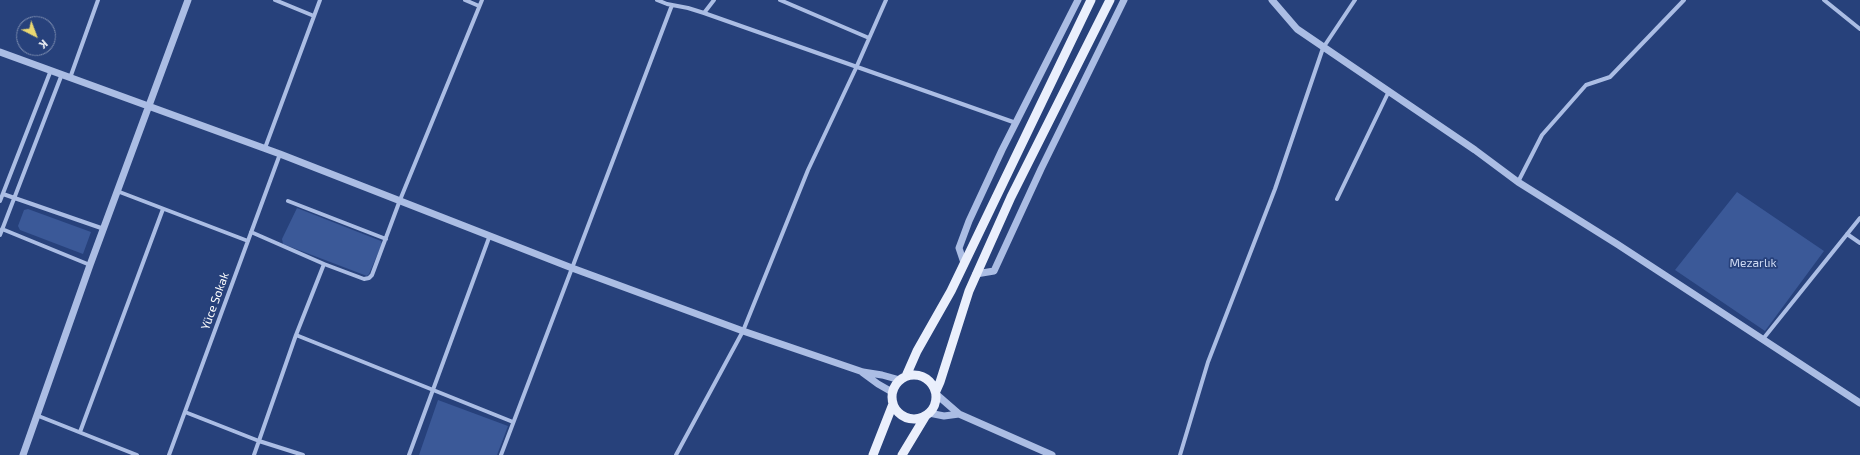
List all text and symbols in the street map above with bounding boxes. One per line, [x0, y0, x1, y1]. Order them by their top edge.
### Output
north arrow [16, 16, 56, 56]
text: K [37, 37, 51, 52]
park label: Mezarlık [1729, 256, 1777, 270]
street label: Yüce Sokak [198, 270, 232, 332]

